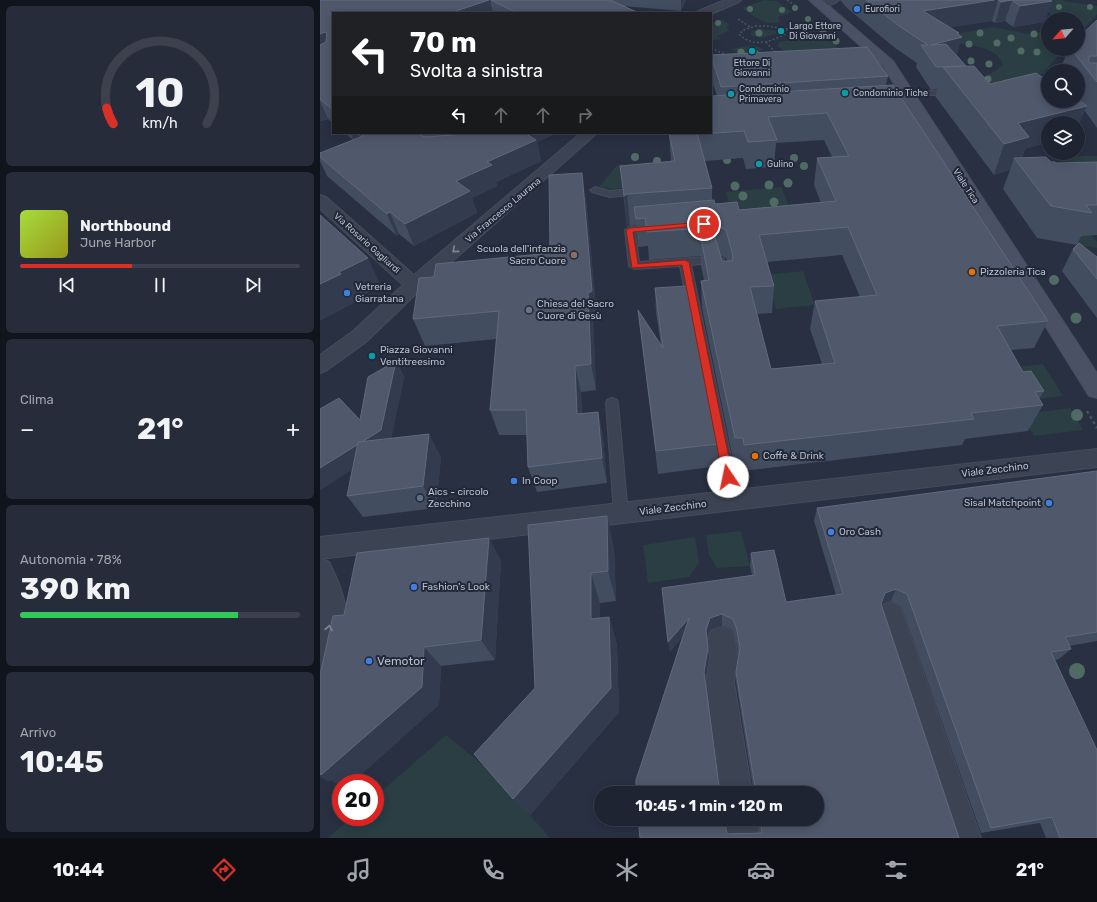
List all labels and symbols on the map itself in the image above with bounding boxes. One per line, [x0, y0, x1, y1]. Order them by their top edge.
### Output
marker: Eurofiori [852, 4, 862, 14]
place label: Eurofiori [865, 4, 900, 14]
north arrow [1041, 12, 1085, 56]
place label: Largo Ettore Di Giovanni [789, 21, 841, 41]
marker: Largo Ettore Di Giovanni [776, 26, 786, 36]
marker: Ettore Di Giovanni [747, 46, 757, 56]
place label: Ettore Di Giovanni [734, 58, 770, 78]
place label: Condominio Primavera [739, 84, 789, 104]
marker: Condominio Tiche [840, 88, 850, 98]
place label: Condominio Tiche [853, 88, 928, 98]
marker: Condominio Primavera [726, 89, 736, 99]
marker: Gulino [754, 159, 764, 169]
place label: Gulino [767, 159, 794, 169]
street label: Viale Tica [951, 167, 981, 205]
street label: Via Francesco Laurana [463, 176, 543, 244]
pin [687, 207, 721, 241]
street label: Via Rosario Gagliardi [332, 211, 402, 275]
place label: Scuola dell'infanzia Sacro Cuore [477, 243, 566, 267]
one-way arrow [452, 246, 459, 253]
marker: Scuola dell'infanzia Sacro Cuore [569, 250, 579, 260]
place label: Pizzoleria Tica [980, 266, 1046, 278]
marker: Pizzoleria Tica [967, 267, 977, 277]
place label: Vetreria Giarratana [355, 281, 404, 305]
marker: Vetreria Giarratana [342, 288, 352, 298]
place label: Chiesa del Sacro Cuore di Gesù [537, 298, 614, 322]
marker: Chiesa del Sacro Cuore di Gesù [524, 305, 534, 315]
place label: Piazza Giovanni Ventitreesimo [380, 344, 453, 368]
marker: Piazza Giovanni Ventitreesimo [367, 351, 377, 361]
place label: Coffe & Drink [763, 450, 825, 462]
marker: Coffe & Drink [750, 451, 760, 461]
position arrow [707, 456, 749, 498]
street label: Viale Zecchino [961, 460, 1030, 480]
place label: In Coop [522, 475, 557, 487]
marker: In Coop [509, 476, 519, 486]
place label: Aics - circolo Zecchino [428, 486, 489, 510]
marker: Aics - circolo Zecchino [415, 493, 425, 503]
place label: Sisal Matchpoint [964, 497, 1041, 509]
street label: Viale Zecchino [639, 498, 708, 518]
marker: Sisal Matchpoint [1044, 498, 1054, 508]
place label: Oro Cash [839, 526, 881, 538]
marker: Oro Cash [826, 527, 836, 537]
place label: Fashion's Look [422, 581, 491, 593]
marker: Fashion's Look [409, 582, 419, 592]
one-way arrow [325, 625, 333, 631]
place label: Vemotor [377, 654, 425, 668]
marker: Vemotor [364, 656, 374, 666]
speed limit sign: 20 [332, 774, 384, 826]

